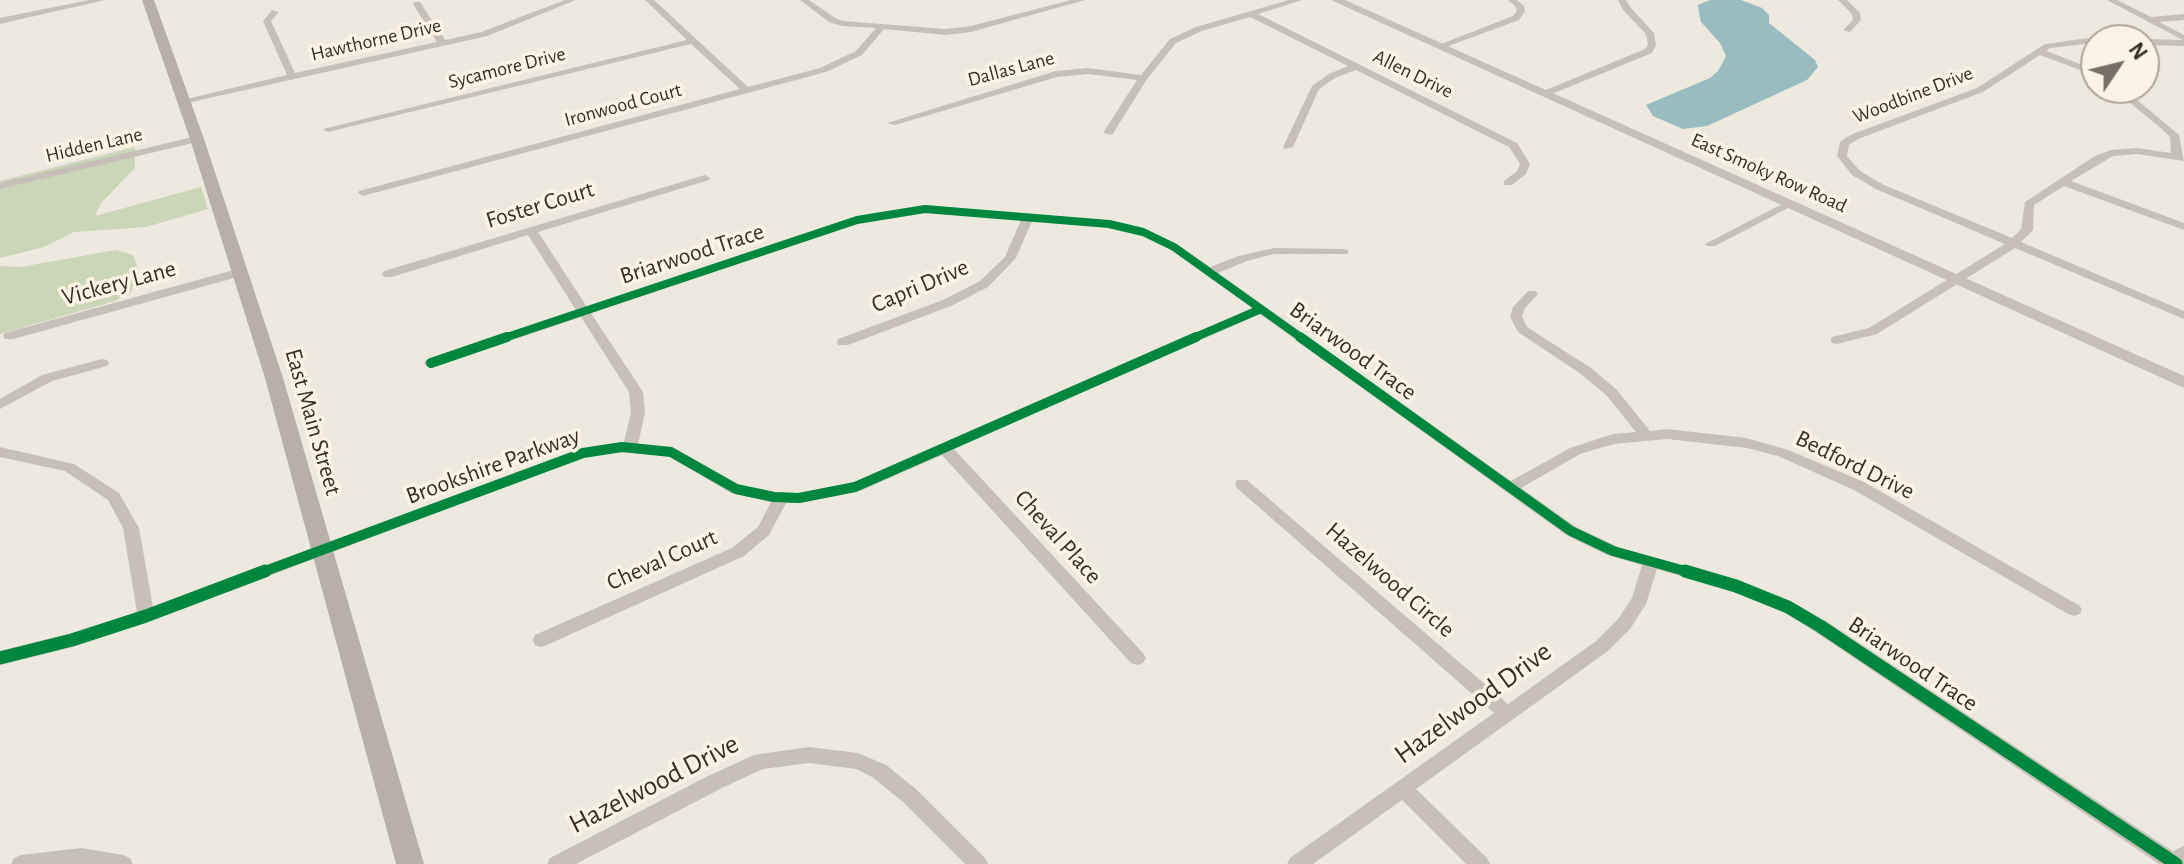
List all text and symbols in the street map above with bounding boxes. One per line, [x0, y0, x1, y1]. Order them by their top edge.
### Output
street label: Hawthorne Drive [308, 13, 444, 67]
north arrow [2080, 24, 2160, 104]
text: N [2125, 39, 2151, 64]
street label: Sycamore Drive [446, 42, 568, 94]
street label: Allen Drive [1369, 44, 1457, 104]
street label: Dallas Lane [965, 46, 1057, 92]
street label: Woodbine Drive [1850, 61, 1976, 129]
street label: Ironwood Court [562, 78, 684, 132]
street label: Hidden Lane [43, 122, 145, 168]
street label: East Smoky Row Road [1687, 128, 1851, 218]
street label: Foster Court [482, 175, 598, 235]
street label: Briarwood Trace [616, 217, 768, 291]
street label: Capri Drive [867, 253, 973, 319]
street label: Vickery Lane [59, 254, 179, 312]
street label: Briarwood Trace [1284, 295, 1422, 407]
street label: East Main Street [278, 345, 348, 499]
street label: Brookshire Parkway [402, 421, 584, 511]
street label: Bedford Drive [1791, 424, 1919, 506]
street label: Cheval Place [1008, 484, 1108, 590]
street label: Hazelwood Circle [1320, 516, 1460, 644]
street label: Cheval Court [602, 523, 722, 597]
street label: Briarwood Trace [1843, 610, 1983, 718]
street label: Hazelwood Drive [1388, 635, 1558, 771]
street label: Hazelwood Drive [564, 727, 744, 841]

